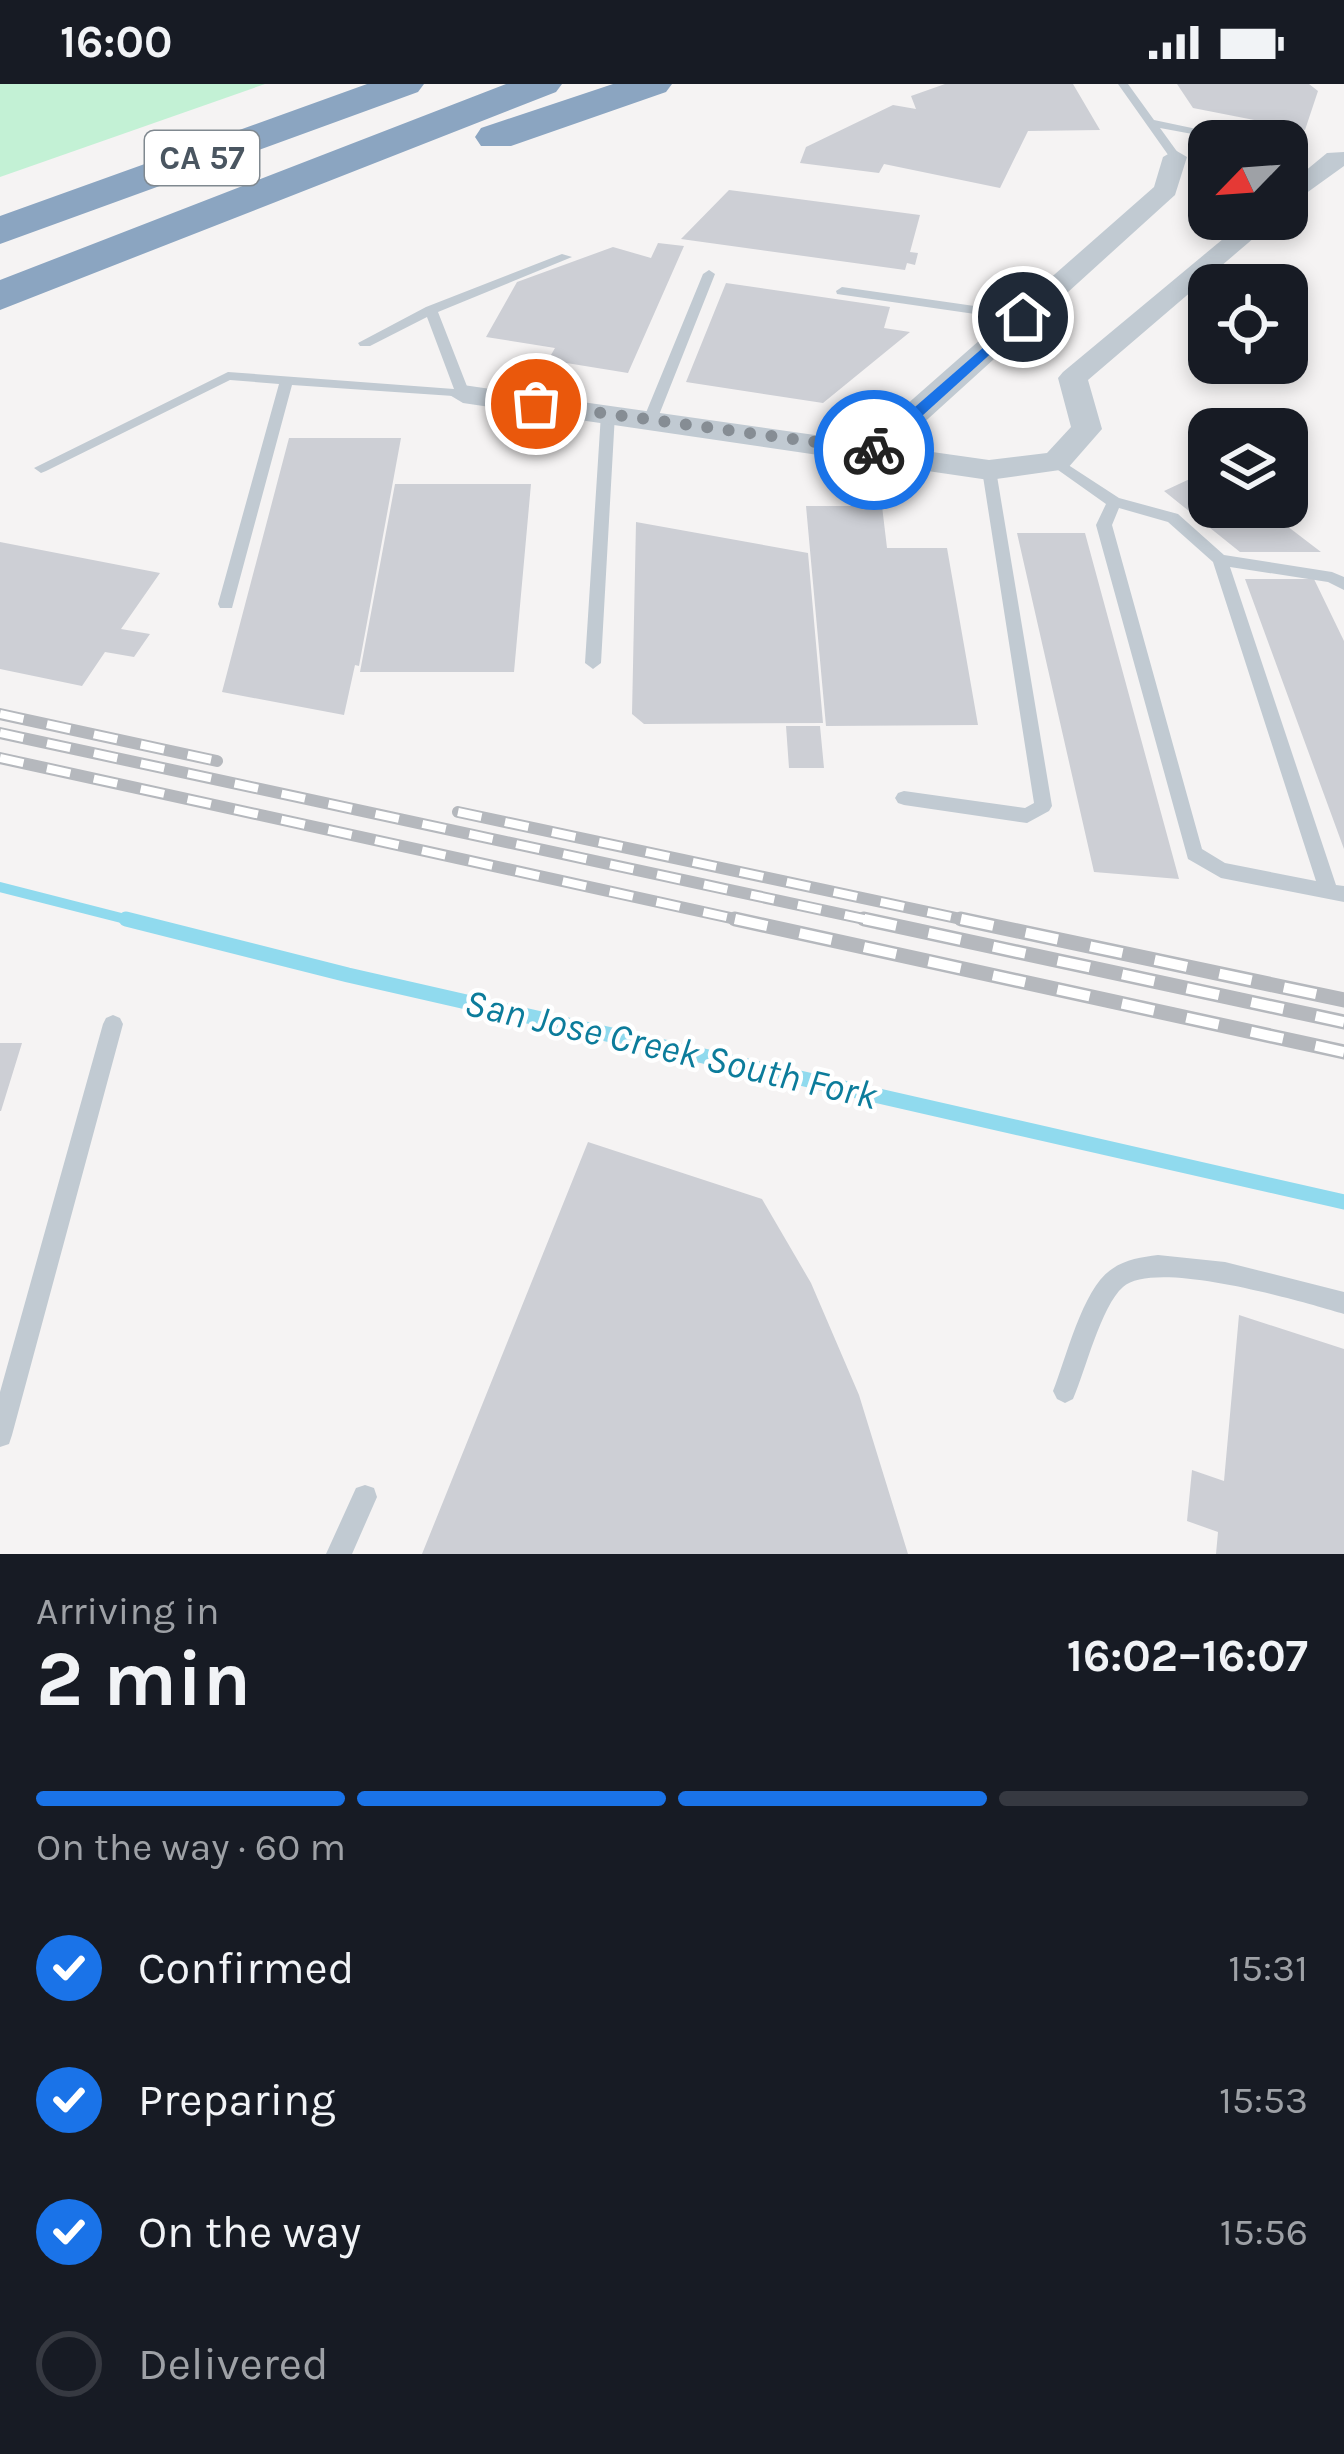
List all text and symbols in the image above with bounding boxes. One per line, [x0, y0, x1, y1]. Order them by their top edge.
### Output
text: 16:00 [60, 16, 172, 68]
north arrow [1188, 120, 1308, 240]
map controls [1188, 120, 1308, 528]
road number: CA 57 [145, 131, 259, 185]
button: locate [1188, 264, 1308, 384]
pin [972, 266, 1074, 368]
icon: home [990, 284, 1056, 350]
pin [485, 353, 587, 455]
icon: bag [503, 371, 569, 437]
courier [814, 390, 934, 510]
button: layers [1188, 408, 1308, 528]
icon: bike [841, 417, 907, 483]
water label: San Jose Creek South Fork [460, 979, 883, 1119]
text: Arriving in [36, 1588, 219, 1634]
text: 16:02–16:07 [1067, 1630, 1308, 1682]
text: 2 min [36, 1633, 251, 1725]
text: On the way · 60 m [36, 1824, 346, 1870]
icon: check [36, 1935, 102, 2001]
text: Confirmed [138, 1942, 354, 1994]
text: 15:31 [1228, 1945, 1308, 1991]
icon: check [36, 2067, 102, 2133]
text: Preparing [138, 2074, 336, 2126]
text: 15:53 [1219, 2077, 1308, 2123]
icon: check [36, 2199, 102, 2265]
text: On the way [138, 2206, 361, 2258]
text: 15:56 [1220, 2209, 1308, 2255]
text: Delivered [138, 2338, 329, 2390]

